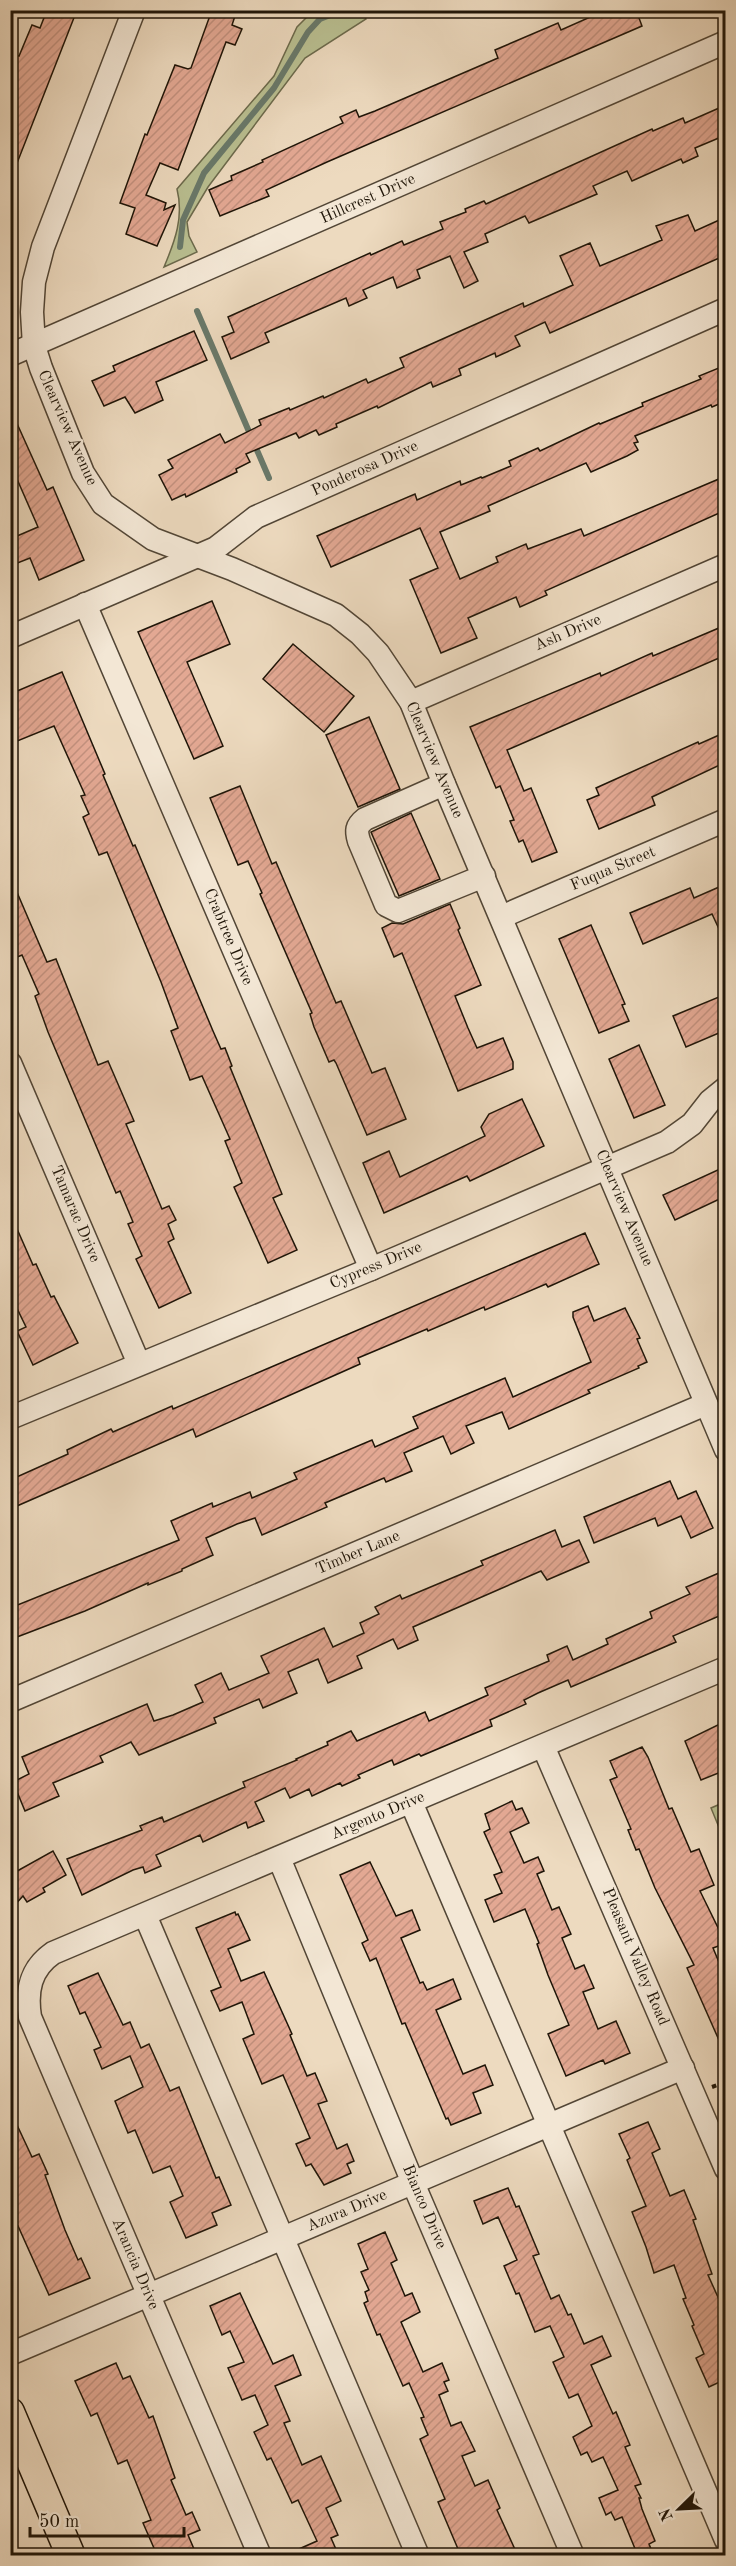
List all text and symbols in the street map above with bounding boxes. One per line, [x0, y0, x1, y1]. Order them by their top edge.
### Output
street label: Hillcrest Drive [318, 171, 418, 227]
street label: Clearview Avenue [34, 368, 100, 488]
street label: Ponderosa Drive [309, 438, 421, 500]
street label: Ash Drive [532, 612, 604, 654]
street label: Clearview Avenue [402, 699, 466, 821]
street label: Fuqua Street [568, 844, 658, 894]
street label: Crabtree Drive [200, 886, 256, 988]
street label: Clearview Avenue [592, 1147, 656, 1269]
street label: Tamarac Drive [47, 1163, 103, 1265]
street label: Cypress Drive [328, 1239, 424, 1293]
street label: Timber Lane [314, 1528, 402, 1578]
street label: Argento Drive [329, 1789, 427, 1843]
street label: Pleasant Valley Road [599, 1886, 671, 2028]
street label: Bianco Drive [399, 2163, 449, 2251]
street label: Azura Drive [305, 2187, 389, 2235]
street label: Arancia Drive [109, 2216, 161, 2312]
north arrow [649, 2479, 709, 2539]
scale bar [30, 2500, 184, 2538]
text: N [657, 2505, 677, 2523]
text: 50 m [39, 2513, 79, 2531]

